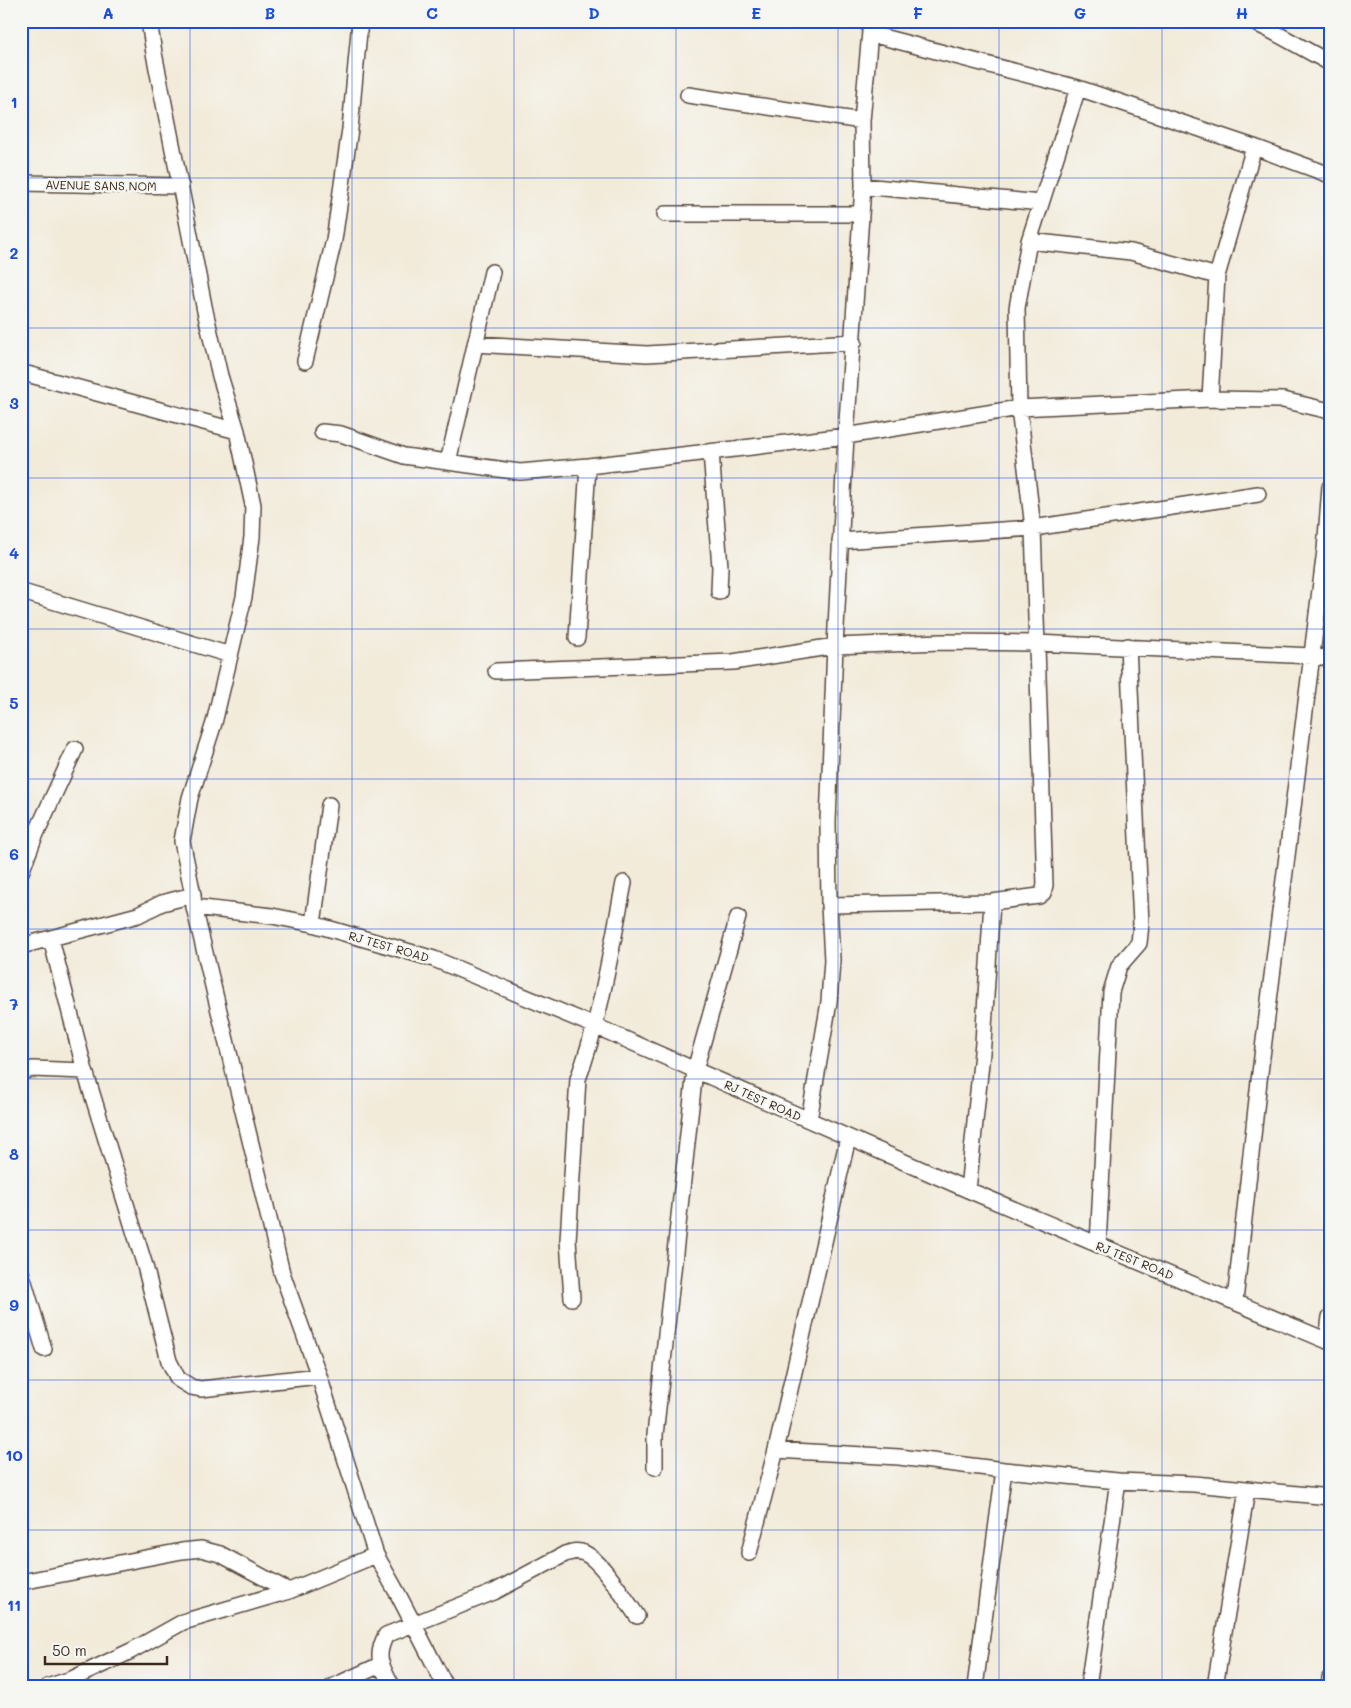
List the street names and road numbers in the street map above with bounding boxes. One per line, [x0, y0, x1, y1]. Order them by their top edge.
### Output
street label: AVENUE SANS NOM [45, 176, 157, 194]
street label: RJ TEST ROAD [347, 927, 431, 965]
street label: RJ TEST ROAD [722, 1076, 804, 1124]
street label: RJ TEST ROAD [1094, 1237, 1176, 1283]

